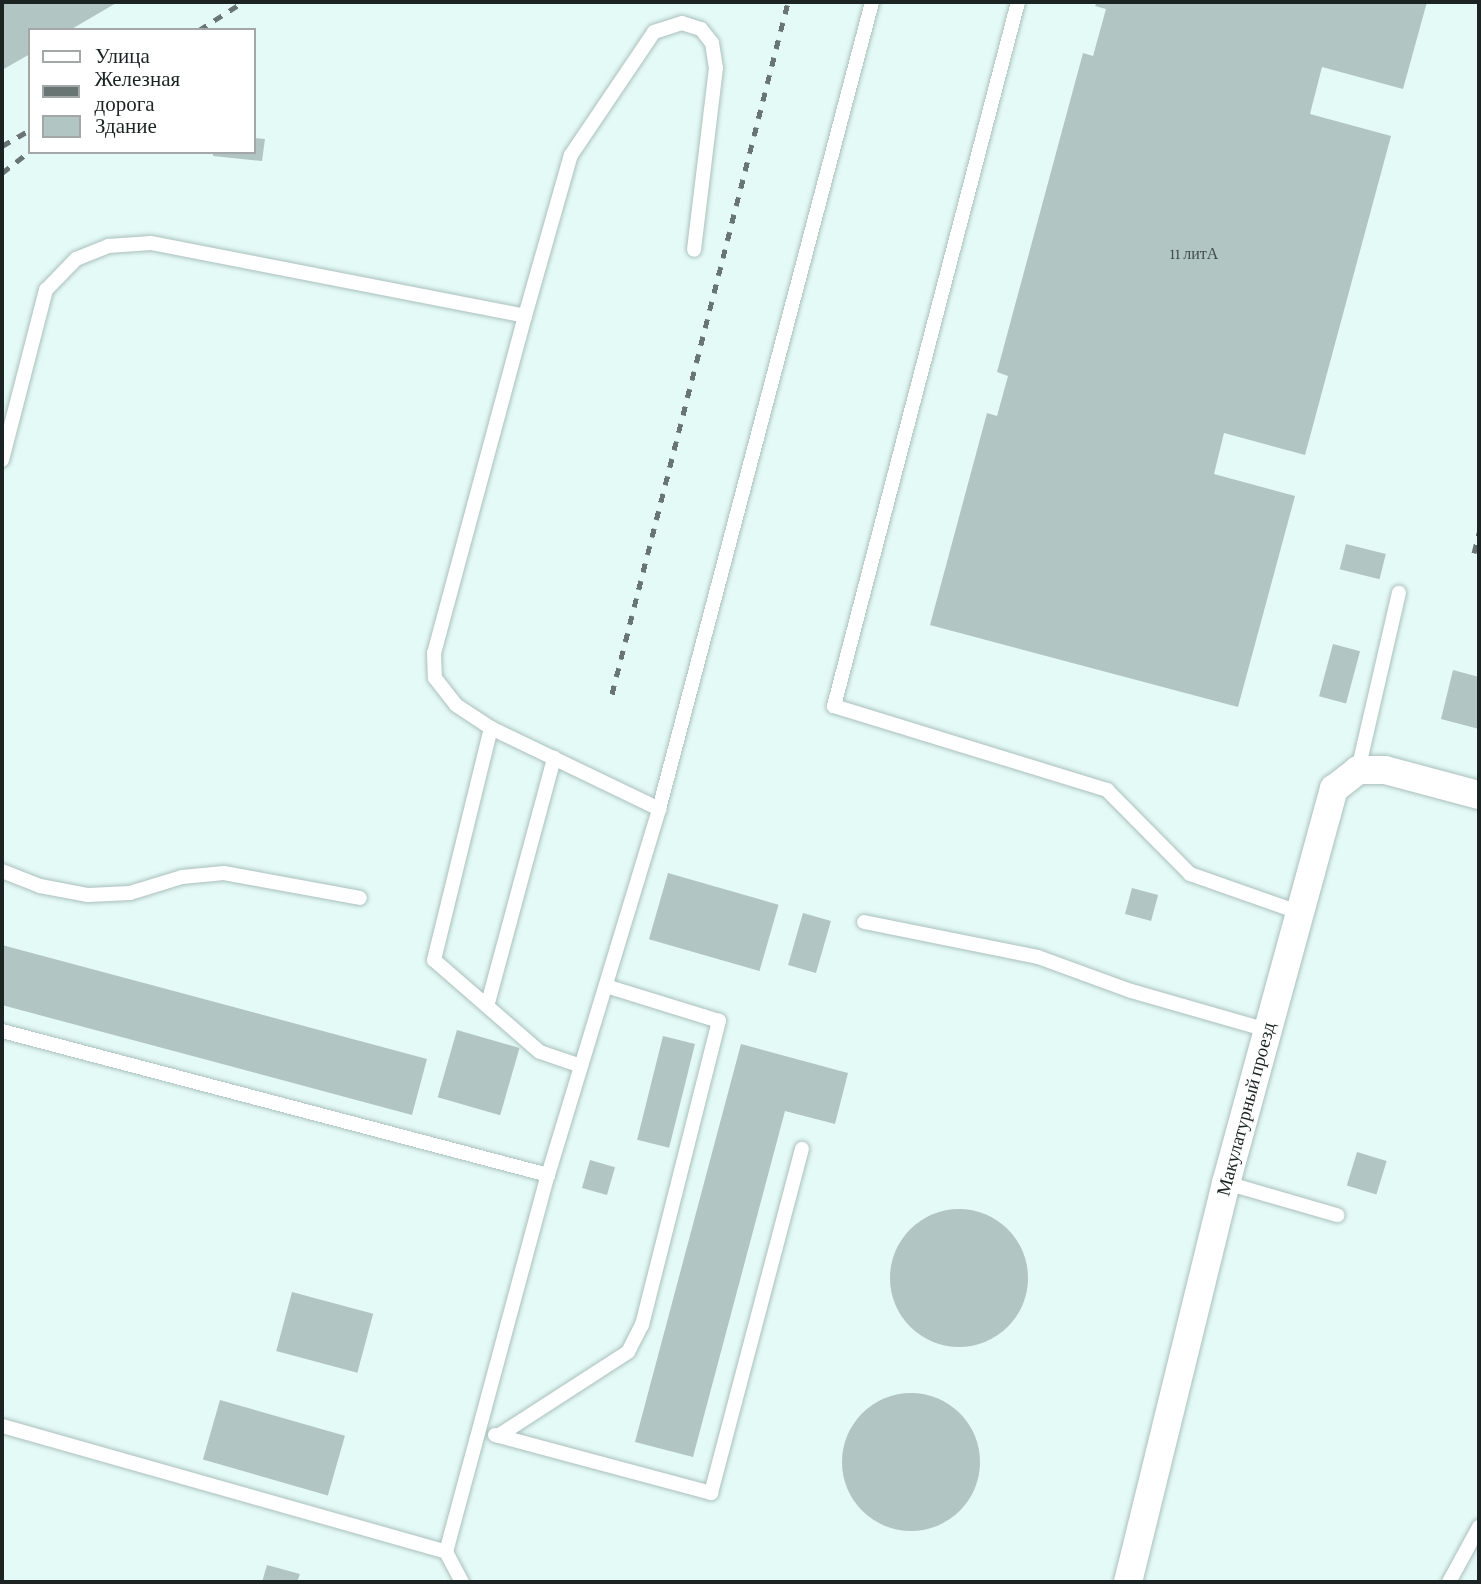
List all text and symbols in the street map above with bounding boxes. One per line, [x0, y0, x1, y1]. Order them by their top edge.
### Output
legend [28, 28, 256, 154]
text: Улица [95, 44, 150, 68]
text: Железная дорога [94, 67, 180, 116]
text: Здание [95, 114, 157, 138]
house number: 11 литА [1170, 244, 1218, 264]
street label: Макулатурный проезд [1212, 1020, 1280, 1198]

